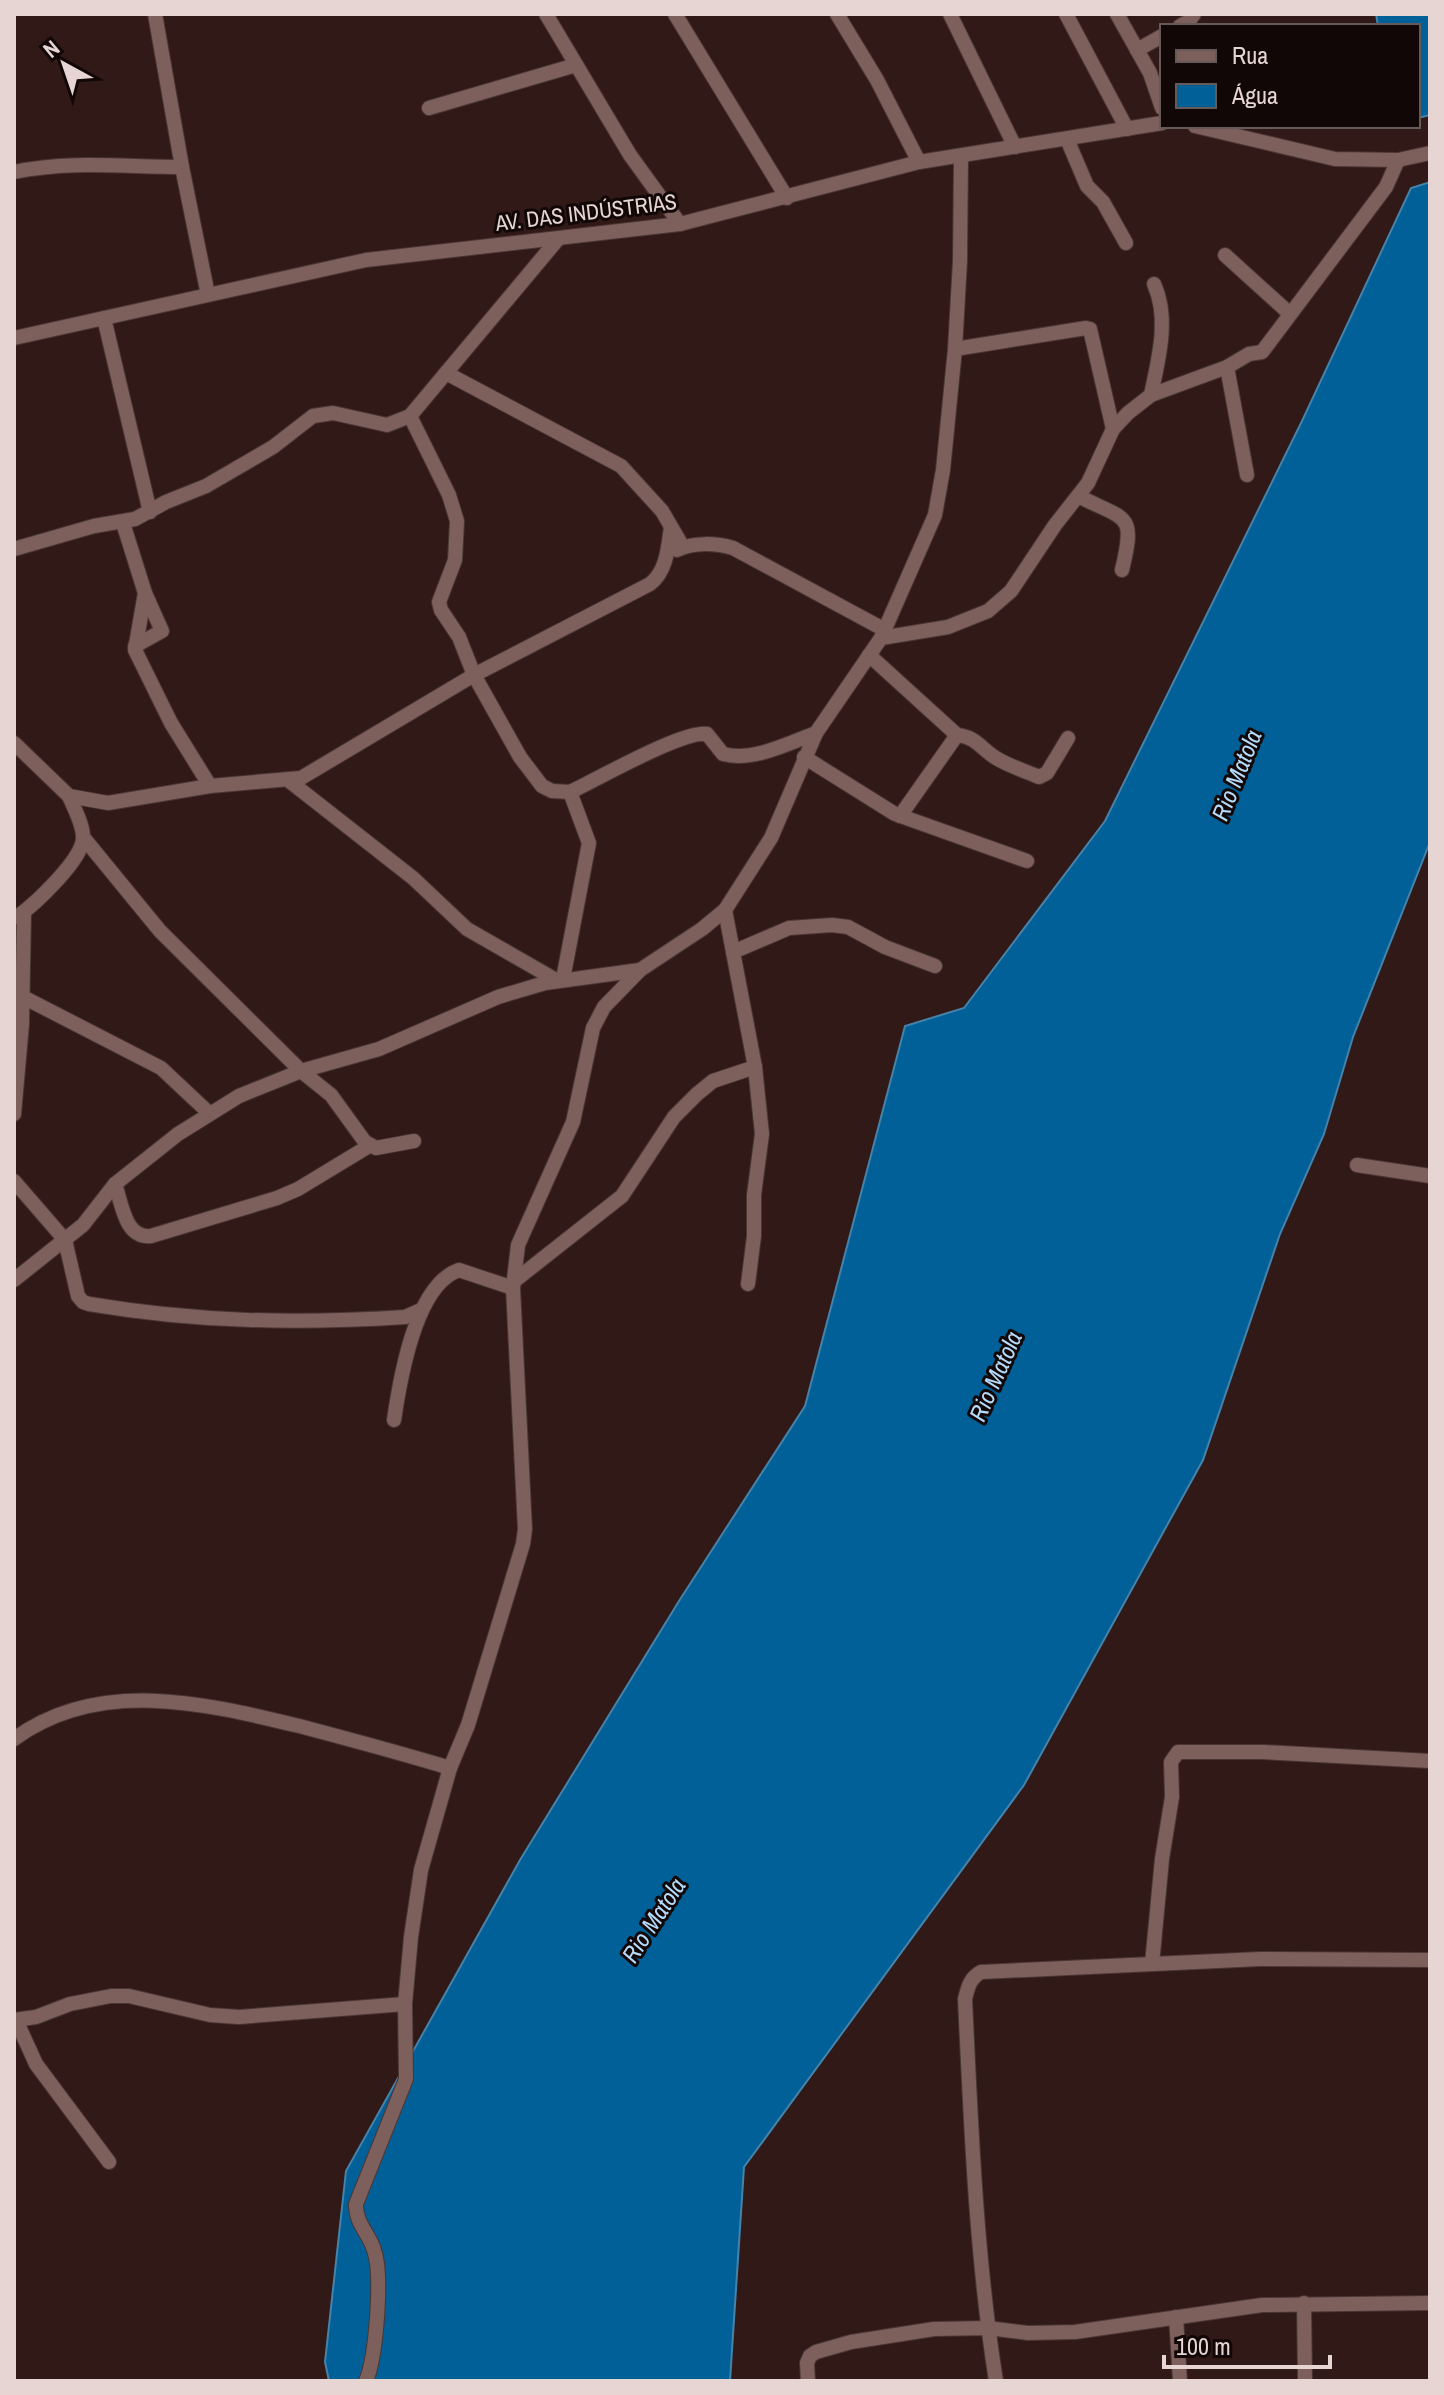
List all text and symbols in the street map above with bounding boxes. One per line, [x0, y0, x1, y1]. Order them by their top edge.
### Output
north arrow [24, 24, 104, 104]
legend [1160, 24, 1420, 128]
text: N [37, 33, 66, 64]
text: Rua [1232, 39, 1268, 71]
text: Água [1231, 79, 1278, 111]
street label: AV. DAS INDÚSTRIAS [493, 186, 678, 238]
water label: Rio Matola [1203, 725, 1269, 825]
water label: Rio Matola [961, 1326, 1029, 1426]
water label: Rio Matola [614, 1871, 692, 1969]
scale bar [1164, 2319, 1330, 2369]
text: 100 m [1176, 2330, 1231, 2362]

